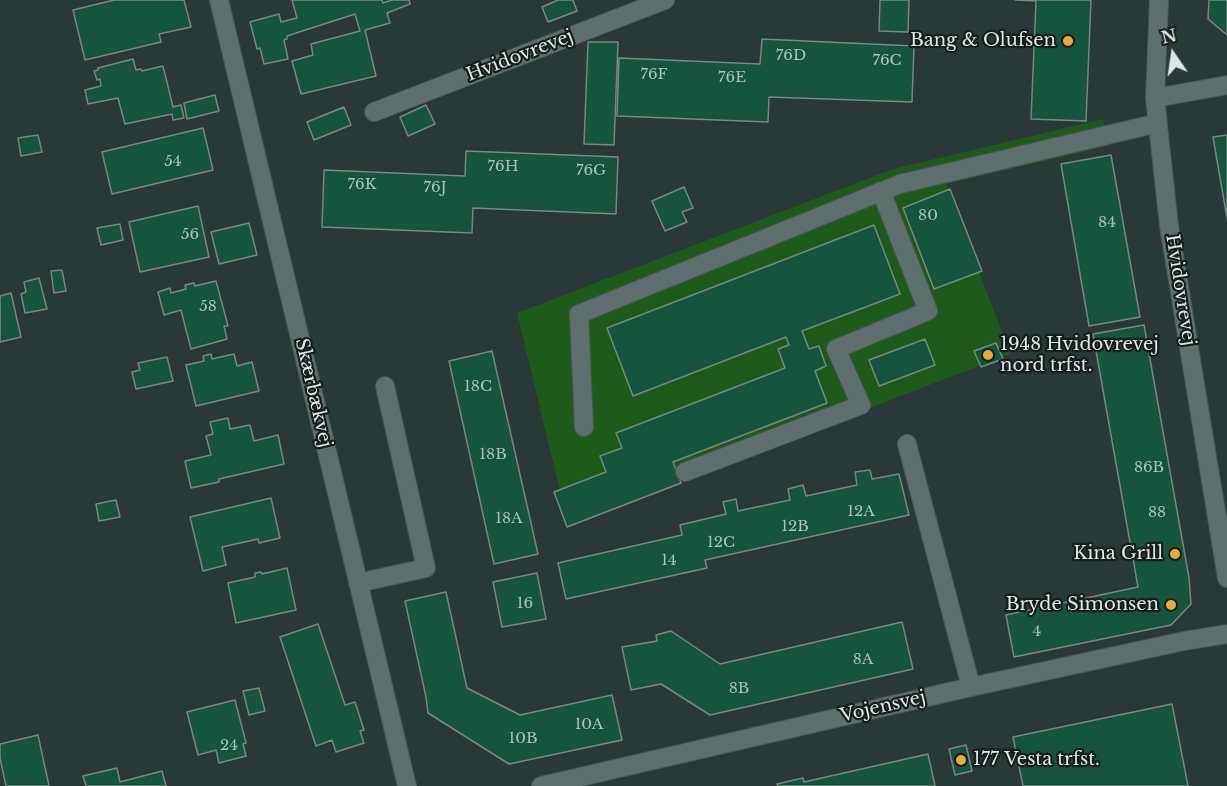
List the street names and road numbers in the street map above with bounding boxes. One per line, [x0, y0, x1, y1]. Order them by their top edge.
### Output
street label: Hvidovrevej [464, 26, 576, 86]
street label: Hvidovrevej [1161, 233, 1199, 347]
street label: Skærbækvej [290, 336, 336, 450]
street label: Vojensvej [838, 687, 928, 727]

